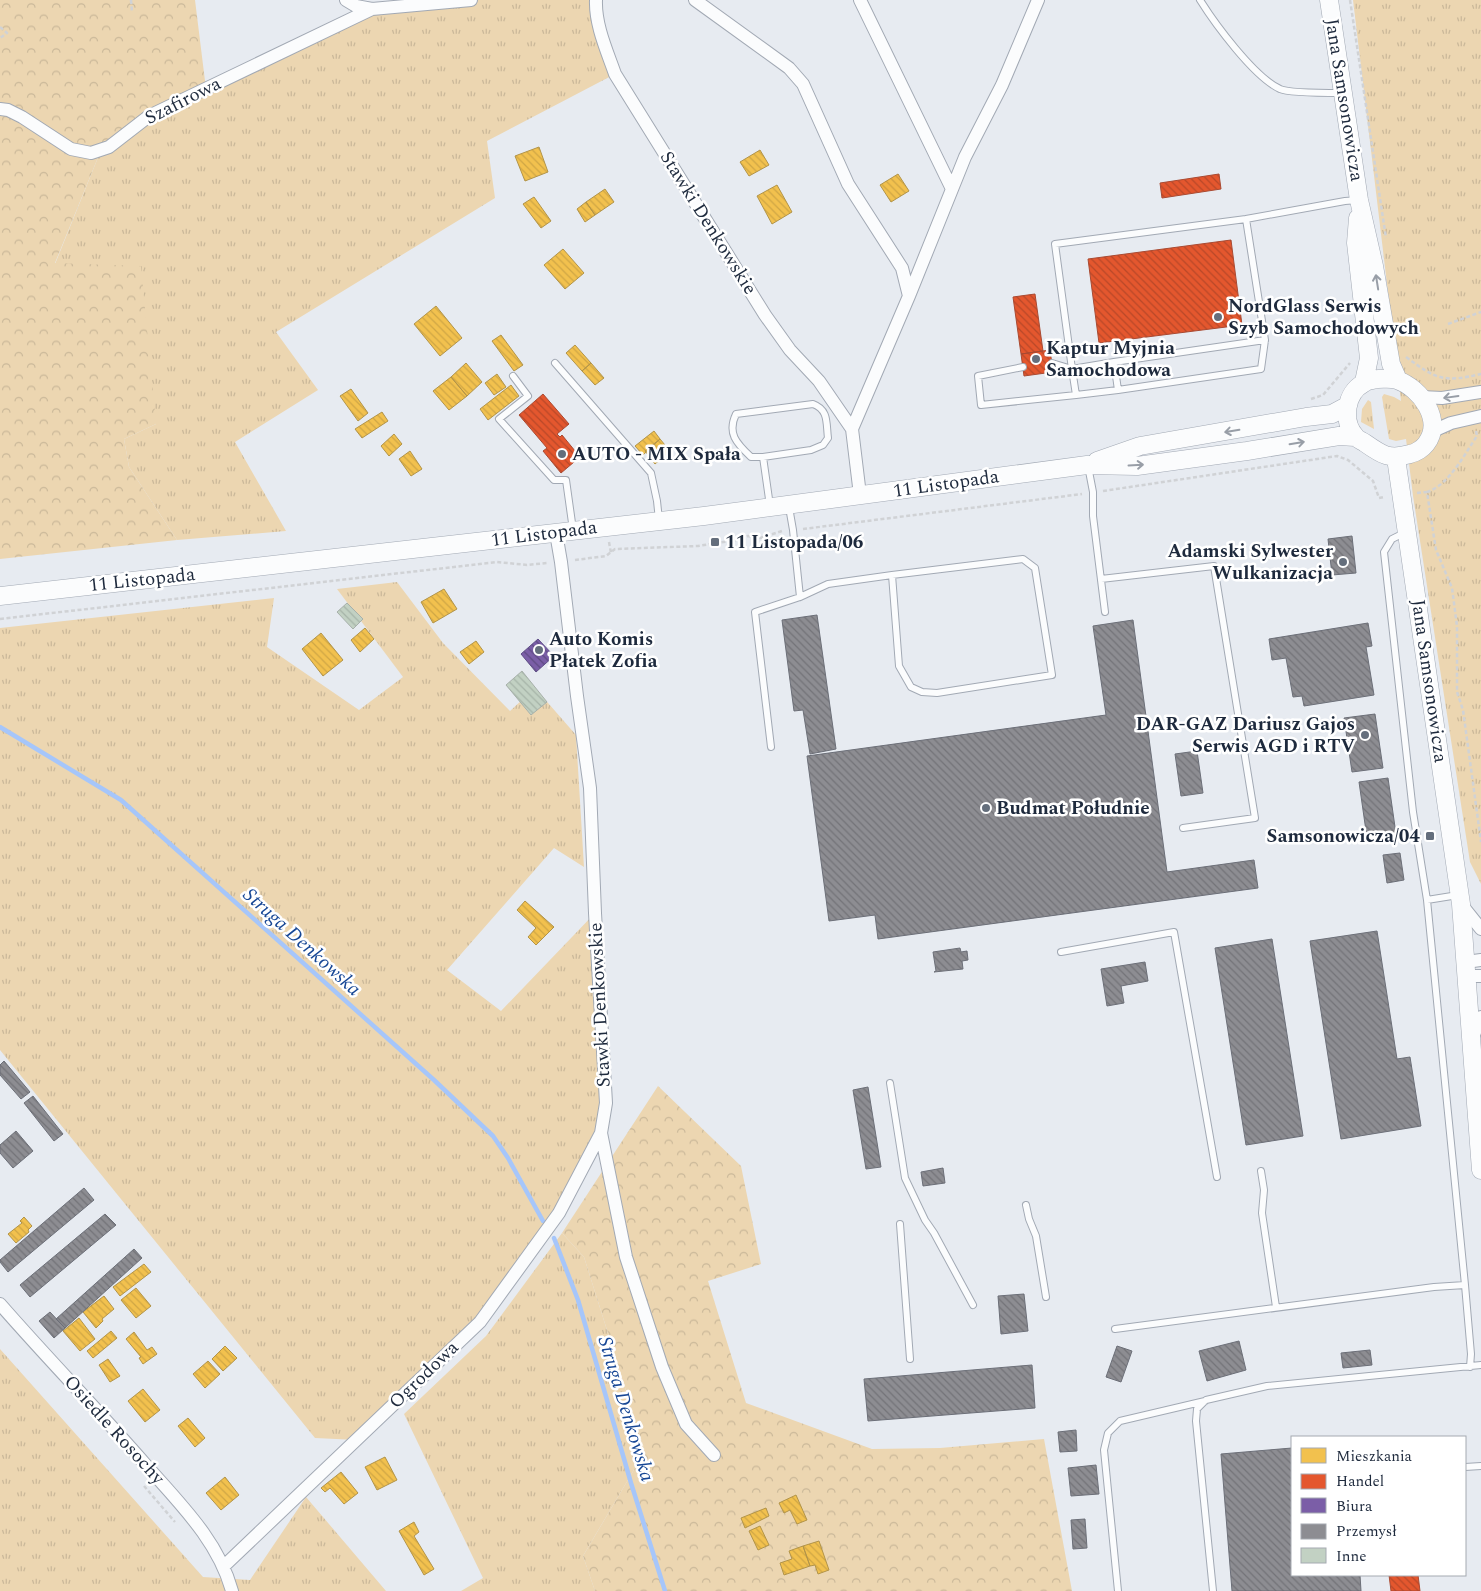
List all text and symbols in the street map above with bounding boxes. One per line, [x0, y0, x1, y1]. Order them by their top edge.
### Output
street label: Jana Samsonowicza [1317, 16, 1371, 184]
street label: Szafirowa [140, 69, 227, 133]
street label: Stawki Denkowskie [652, 145, 764, 301]
one-way arrow [1372, 274, 1382, 290]
place label: NordGlass Serwis Szyb Samochodowych [1228, 292, 1419, 343]
marker: NordGlass Serwis Szyb Samochodowych [1212, 311, 1224, 323]
place label: Kaptur Myjnia Samochodowa [1046, 334, 1175, 385]
marker: Kaptur Myjnia Samochodowa [1030, 353, 1042, 365]
one-way arrow [1444, 392, 1460, 402]
one-way arrow [1224, 426, 1240, 436]
one-way arrow [1289, 438, 1305, 448]
place label: AUTO - MIX Spała [572, 440, 741, 469]
marker: AUTO - MIX Spała [556, 448, 568, 460]
one-way arrow [1128, 461, 1144, 470]
street label: 11 Listopada [891, 462, 1002, 506]
street label: 11 Listopada [489, 513, 599, 555]
place label: 11 Listopada/06 [725, 528, 864, 557]
marker: 11 Listopada/06 [709, 536, 721, 548]
place label: Adamski Sylwester Wulkanizacja [1167, 537, 1334, 588]
marker: Adamski Sylwester Wulkanizacja [1337, 556, 1349, 568]
street label: 11 Listopada [87, 560, 197, 600]
street label: Jana Samsonowicza [1403, 597, 1455, 765]
place label: Auto Komis Płatek Zofia [549, 625, 658, 676]
marker: Auto Komis Płatek Zofia [533, 644, 545, 656]
place label: DAR-GAZ Dariusz Gajos Serwis AGD i RTV [1136, 710, 1355, 761]
marker: DAR-GAZ Dariusz Gajos Serwis AGD i RTV [1359, 729, 1371, 741]
place label: Budmat Południe [996, 794, 1150, 823]
marker: Budmat Południe [980, 802, 992, 814]
place label: Samsonowicza/04 [1267, 822, 1420, 851]
marker: Samsonowicza/04 [1424, 830, 1436, 842]
water label: Struga Denkowska [236, 881, 368, 1003]
street label: Stawki Denkowskie [581, 922, 619, 1088]
water label: Struga Denkowska [590, 1333, 662, 1485]
street label: Ogrodowa [382, 1334, 466, 1416]
street label: Osiedle Rosochy [57, 1369, 172, 1492]
legend [1291, 1436, 1466, 1576]
text: Mieszkania [1336, 1445, 1413, 1468]
text: Handel [1336, 1470, 1384, 1493]
text: Biura [1336, 1495, 1373, 1518]
text: Przemysł [1336, 1520, 1397, 1543]
text: Inne [1336, 1545, 1367, 1568]

